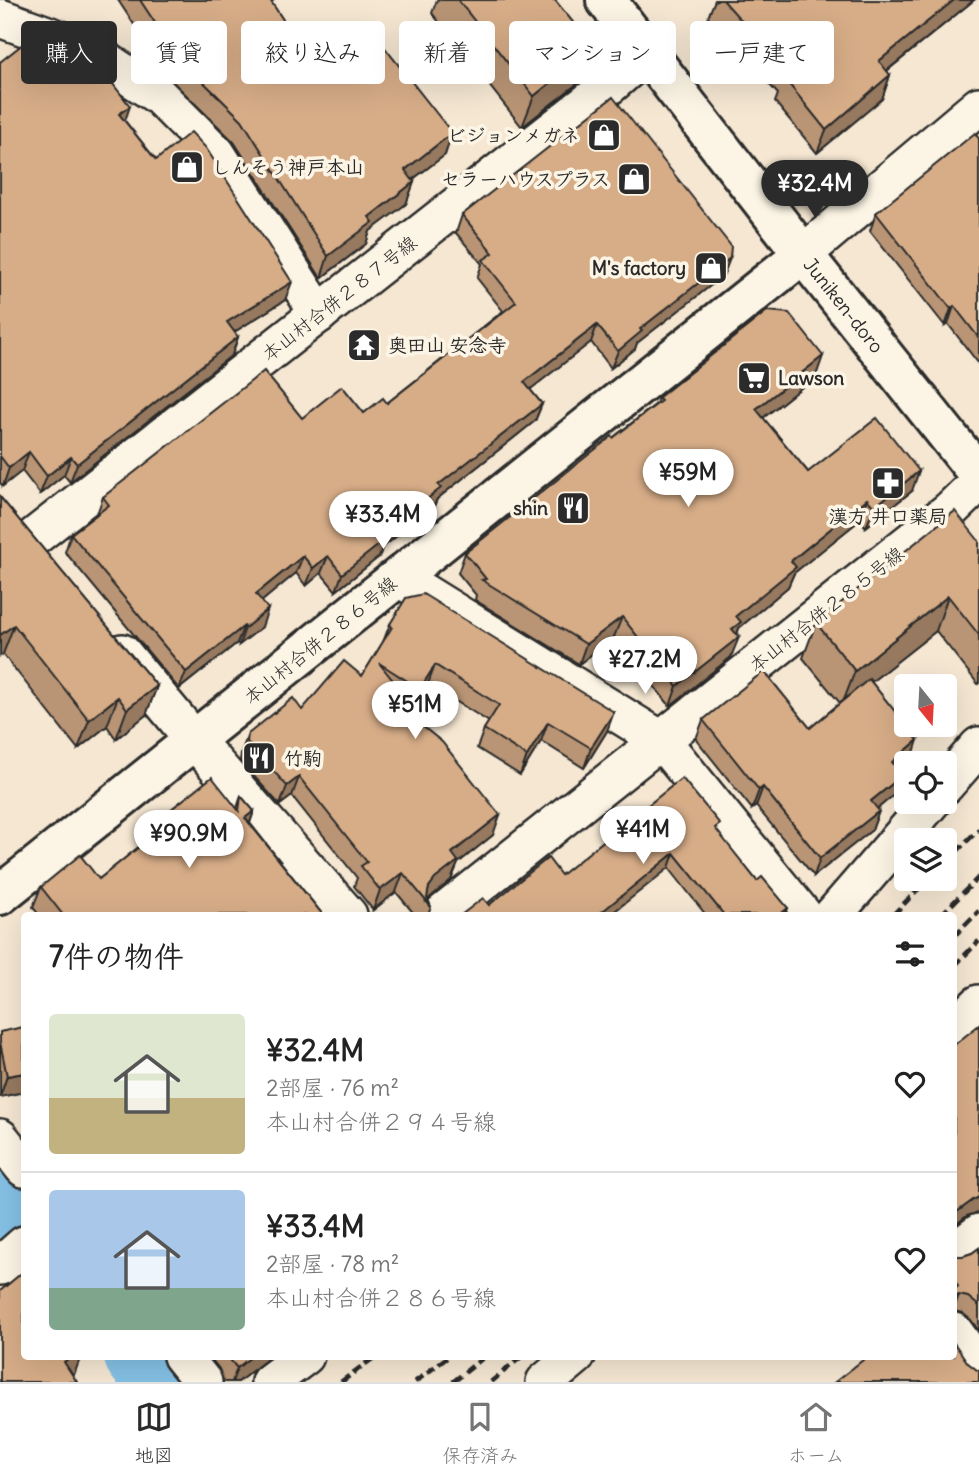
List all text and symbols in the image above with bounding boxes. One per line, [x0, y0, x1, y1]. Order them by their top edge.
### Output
chip: 購入 [21, 21, 117, 84]
chip: 賃貸 [131, 21, 227, 84]
chip: 絞り込み [241, 21, 385, 84]
chip: 新着 [399, 21, 495, 84]
chip: マンション [509, 21, 676, 84]
chip: 一戸建て [690, 21, 834, 84]
shop icon: ビジョンメガネ [585, 116, 623, 154]
place label: ビジョンメガネ [447, 123, 580, 147]
shop icon: しんそう神戸本山 [168, 148, 206, 186]
place label: しんそう神戸本山 [212, 155, 364, 179]
shop icon: セラーハウスプラス [615, 160, 653, 198]
pin: ¥32.4M [758, 160, 872, 220]
place label: セラーハウスプラス [441, 167, 610, 191]
text: ¥32.4M [777, 168, 853, 197]
street label: 本山村合併２８７号線 [257, 230, 421, 366]
shop icon: M's factory [692, 249, 730, 287]
street label: Juniken-doro [799, 253, 889, 358]
place label: M's factory [592, 256, 686, 280]
temple icon: 奥田山 安念寺 [345, 326, 383, 364]
place label: 奥田山 安念寺 [388, 333, 507, 357]
supermarket icon: Lawson [735, 359, 773, 397]
place label: Lawson [778, 366, 844, 390]
pin: ¥59M [647, 449, 729, 509]
text: ¥59M [659, 457, 717, 486]
pharmacy icon: 漢方 井口薬局 [869, 464, 907, 502]
restaurant icon: shin [554, 489, 592, 527]
pin: ¥33.4M [326, 491, 440, 551]
place label: shin [513, 496, 548, 520]
text: ¥33.4M [345, 499, 421, 528]
place label: 漢方 井口薬局 [829, 504, 947, 528]
street label: 本山村合併２８５号線 [744, 541, 908, 677]
street label: 本山村合併２８６号線 [239, 571, 401, 709]
pin: ¥27.2M [588, 636, 702, 696]
text: ¥27.2M [608, 644, 682, 673]
north arrow [894, 674, 957, 737]
map controls [894, 674, 957, 891]
pin: ¥51M [374, 682, 456, 741]
text: ¥51M [388, 689, 442, 718]
restaurant icon: 竹駒 [240, 739, 278, 777]
place label: 竹駒 [284, 746, 322, 770]
button: locate [894, 751, 957, 814]
pin: ¥41M [602, 806, 684, 866]
pin: ¥90.9M [132, 810, 246, 870]
text: ¥41M [616, 814, 670, 843]
text: ¥90.9M [150, 818, 228, 847]
button: layers [894, 828, 957, 891]
icon: filters [891, 935, 929, 973]
text: 7件の物件 [49, 937, 184, 975]
text: ¥32.4M [266, 1031, 364, 1069]
icon: home [105, 1042, 189, 1126]
icon: heart [891, 1065, 929, 1103]
text: 2部屋 · 76 m² [266, 1073, 399, 1102]
text: 本山村合併２９４号線 [266, 1107, 496, 1136]
text: ¥33.4M [266, 1207, 365, 1245]
icon: home [105, 1218, 189, 1302]
icon: heart [891, 1241, 929, 1279]
text: 2部屋 · 78 m² [266, 1249, 399, 1278]
text: 本山村合併２８６号線 [266, 1283, 496, 1312]
tab: 地図 [135, 1398, 173, 1467]
tab: 保存済み [442, 1398, 518, 1467]
tab: ホーム [788, 1398, 844, 1467]

